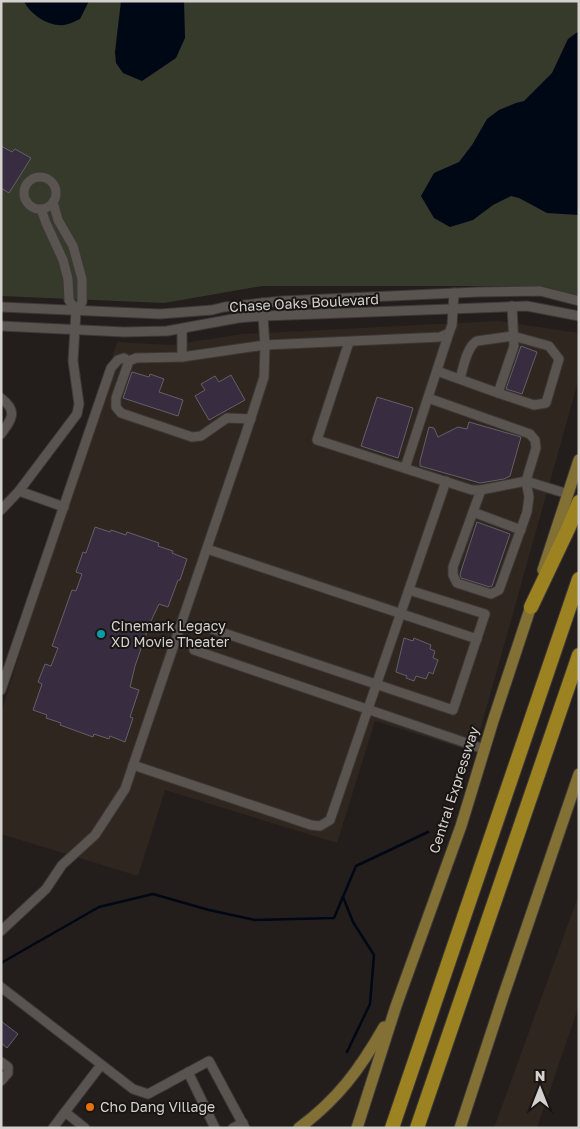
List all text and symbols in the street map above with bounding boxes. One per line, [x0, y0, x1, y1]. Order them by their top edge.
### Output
street label: Chase Oaks Boulevard [229, 290, 379, 315]
place label: Cinemark Legacy XD Movie Theater [111, 617, 230, 650]
marker: Cinemark Legacy XD Movie Theater [95, 628, 107, 640]
street label: Central Expressway [425, 724, 482, 856]
north arrow [515, 1064, 565, 1114]
text: N [535, 1067, 545, 1084]
place label: Cho Dang Village [100, 1098, 215, 1115]
marker: Cho Dang Village [84, 1101, 96, 1113]

